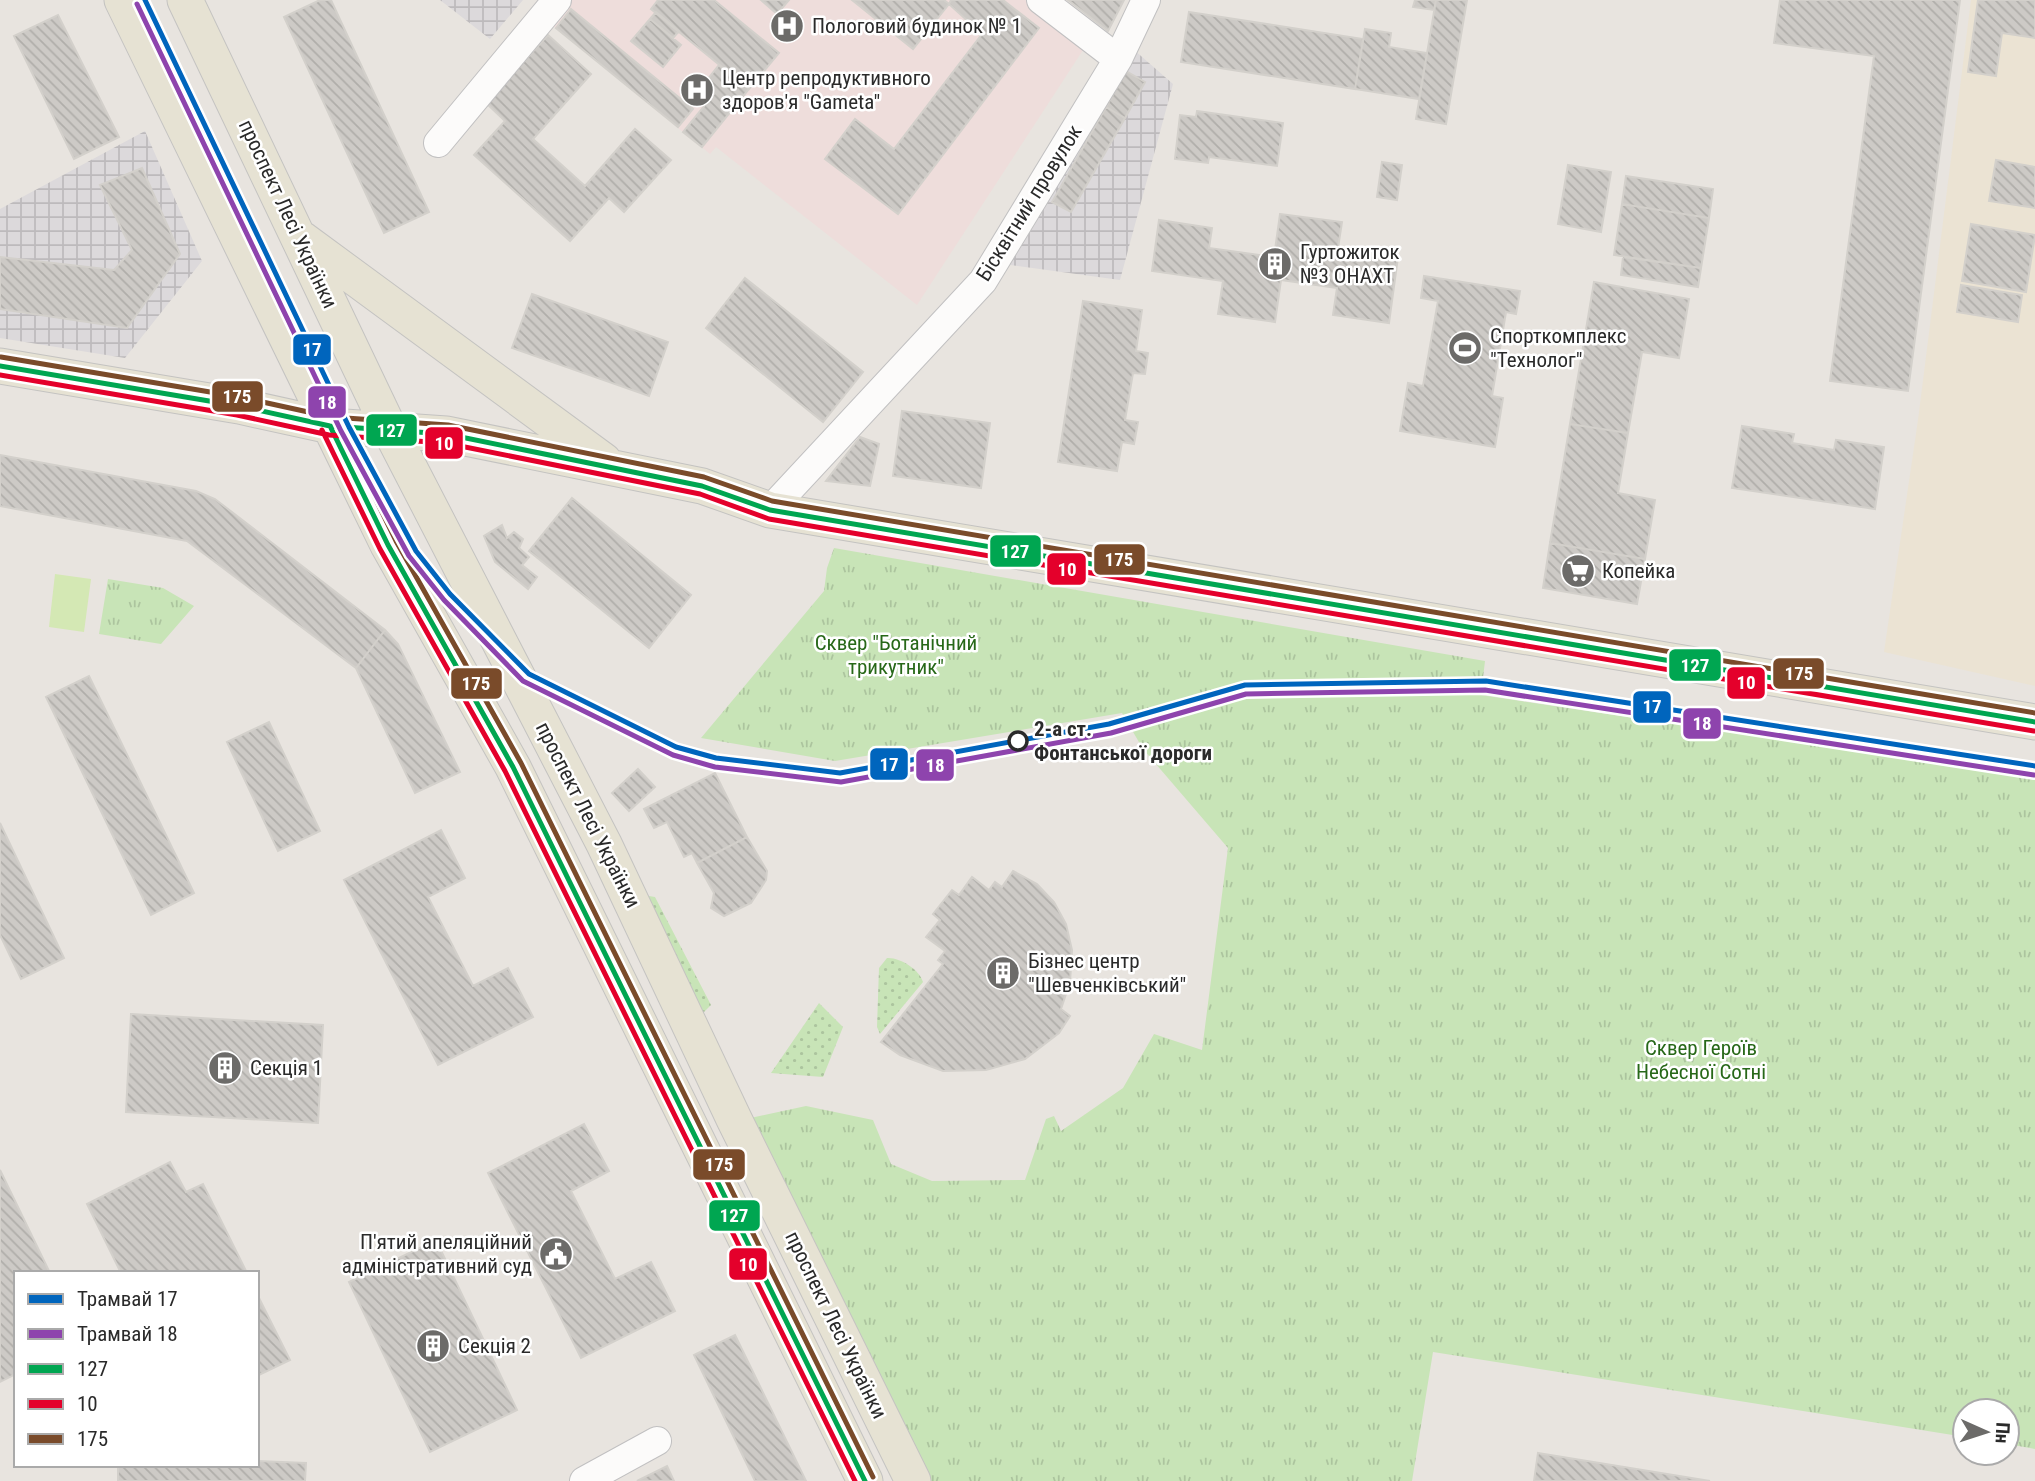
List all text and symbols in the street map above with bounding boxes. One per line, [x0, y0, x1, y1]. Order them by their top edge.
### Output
hospital icon: Пологовий будинок № 1 [768, 7, 806, 45]
place label: Пологовий будинок № 1 [812, 14, 1022, 38]
place label: Центр репродуктивного здоров'я "Gameta" [722, 66, 931, 114]
hospital icon: Центр репродуктивного здоров'я "Gameta" [678, 71, 716, 109]
street label: проспект Лесі Українки [234, 116, 342, 312]
street label: Бісквітний провулок [971, 121, 1087, 285]
place label: Гуртожиток №3 ОНАХТ [1300, 240, 1400, 288]
building icon: Гуртожиток №3 ОНАХТ [1256, 245, 1294, 283]
place label: Спорткомплекс "Технолог" [1490, 324, 1626, 372]
sports icon: Спорткомплекс "Технолог" [1446, 329, 1484, 367]
line badge: 17 [292, 333, 332, 366]
text: 17 [302, 338, 322, 361]
line badge: 175 [211, 380, 264, 413]
text: 175 [223, 385, 251, 408]
line badge: 18 [307, 385, 347, 419]
text: 18 [317, 391, 337, 414]
line badge: 127 [365, 413, 418, 447]
text: 127 [377, 419, 405, 442]
line badge: 10 [424, 426, 464, 460]
text: 10 [434, 432, 454, 455]
line badge: 127 [989, 534, 1042, 568]
text: 127 [1001, 540, 1029, 563]
line badge: 175 [1093, 543, 1146, 576]
text: 175 [1105, 548, 1133, 571]
line badge: 10 [1046, 552, 1087, 586]
supermarket icon: Копейка [1559, 552, 1597, 590]
text: 10 [1057, 558, 1077, 581]
place label: Копейка [1602, 559, 1675, 583]
park label: Сквер "Ботанічний трикутник" [815, 631, 977, 679]
line badge: 127 [1668, 648, 1722, 682]
text: 127 [1681, 654, 1709, 677]
line badge: 175 [1772, 657, 1825, 690]
text: 175 [1785, 662, 1813, 685]
line badge: 10 [1726, 666, 1766, 700]
line badge: 175 [450, 667, 503, 700]
text: 10 [1736, 671, 1756, 694]
text: 175 [462, 672, 490, 695]
line badge: 17 [1632, 690, 1672, 724]
text: 17 [1642, 695, 1662, 718]
line badge: 18 [1682, 707, 1722, 740]
text: 18 [1692, 712, 1712, 735]
place label: 2-а ст. Фонтанської дороги [1034, 717, 1212, 765]
street label: проспект Лесі Українки [531, 718, 645, 912]
marker: 2-а ст. Фонтанської дороги [1008, 731, 1028, 751]
line badge: 17 [869, 747, 909, 781]
line badge: 18 [915, 748, 955, 782]
text: 17 [879, 753, 899, 776]
text: 18 [925, 754, 945, 777]
place label: Бізнес центр "Шевченківський" [1028, 949, 1186, 997]
building icon: Бізнес центр "Шевченківський" [984, 954, 1022, 992]
park label: Сквер Героїв Небесної Сотні [1636, 1036, 1766, 1084]
building icon: Секція 1 [206, 1049, 244, 1087]
place label: Секція 1 [250, 1056, 323, 1080]
line badge: 175 [692, 1148, 746, 1181]
text: 175 [705, 1153, 733, 1176]
line badge: 127 [708, 1199, 761, 1232]
text: 127 [720, 1204, 748, 1227]
street label: проспект Лесі Українки [780, 1228, 892, 1422]
place label: П'ятий апеляційний адміністративний суд [342, 1230, 532, 1278]
public building icon: П'ятий апеляційний адміністративний суд [537, 1235, 575, 1273]
line badge: 10 [728, 1247, 768, 1281]
text: 10 [738, 1253, 758, 1276]
legend [14, 1271, 259, 1467]
text: Трамвай 17 [77, 1287, 178, 1311]
text: Трамвай 18 [77, 1322, 178, 1346]
building icon: Секція 2 [414, 1327, 452, 1365]
place label: Секція 2 [458, 1334, 531, 1358]
text: 127 [77, 1357, 108, 1381]
text: 10 [77, 1392, 98, 1416]
north arrow [1951, 1397, 2021, 1467]
text: Пн [1990, 1422, 2015, 1444]
text: 175 [77, 1427, 108, 1451]

